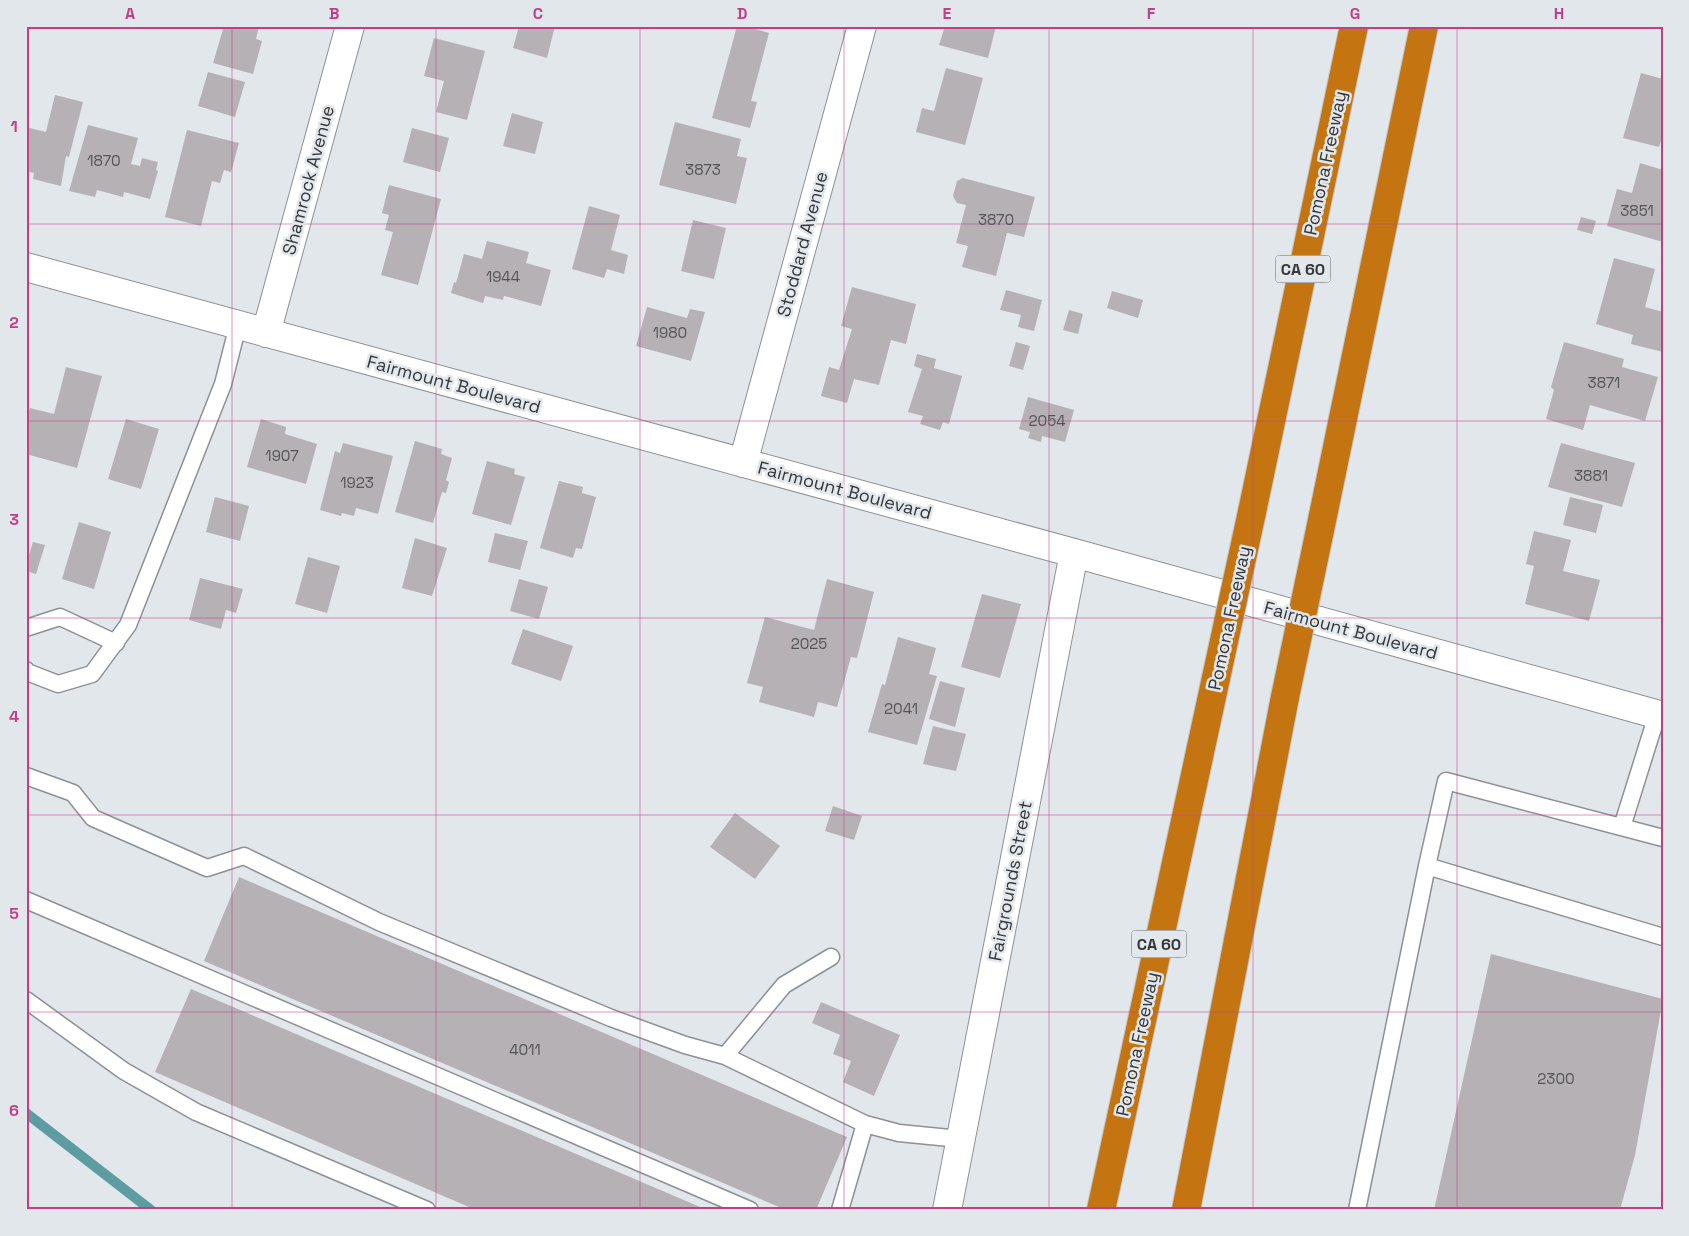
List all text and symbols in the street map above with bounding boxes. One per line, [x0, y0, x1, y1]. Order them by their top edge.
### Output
text: A [125, 3, 135, 24]
text: B [329, 3, 339, 24]
text: C [533, 3, 543, 24]
text: D [737, 3, 747, 24]
text: E [943, 3, 952, 24]
text: F [1147, 3, 1156, 24]
text: G [1350, 3, 1360, 24]
text: H [1554, 3, 1564, 24]
street label: Pomona Freeway [1298, 89, 1352, 237]
street label: Shamrock Avenue [277, 103, 339, 257]
text: 1 [10, 116, 18, 137]
house number: 1870 [87, 151, 121, 170]
house number: 3873 [685, 160, 721, 179]
street label: Stoddard Avenue [772, 169, 832, 319]
house number: 3851 [1620, 201, 1654, 220]
house number: 3870 [978, 210, 1014, 229]
road number: CA 60 [1276, 255, 1330, 282]
house number: 1944 [486, 267, 520, 286]
text: 2 [9, 312, 19, 333]
house number: 1980 [653, 323, 687, 342]
street label: Fairmount Boulevard [365, 350, 543, 418]
house number: 3871 [1588, 373, 1620, 392]
house number: 2054 [1028, 411, 1066, 430]
house number: 1907 [265, 446, 299, 465]
street label: Fairmount Boulevard [756, 456, 934, 524]
house number: 3881 [1574, 466, 1608, 485]
house number: 1923 [340, 473, 374, 492]
text: 3 [9, 509, 19, 530]
street label: Pomona Freeway [1202, 544, 1256, 692]
street label: Fairmount Boulevard [1262, 596, 1440, 664]
house number: 2025 [791, 634, 827, 653]
house number: 2041 [884, 699, 918, 718]
text: 4 [9, 706, 19, 727]
street label: Fairgrounds Street [983, 799, 1037, 963]
text: 5 [9, 903, 19, 924]
road number: CA 60 [1132, 931, 1186, 958]
street label: Pomona Freeway [1110, 970, 1164, 1118]
house number: 4011 [509, 1040, 541, 1059]
house number: 2300 [1537, 1069, 1575, 1088]
text: 6 [9, 1100, 19, 1121]

